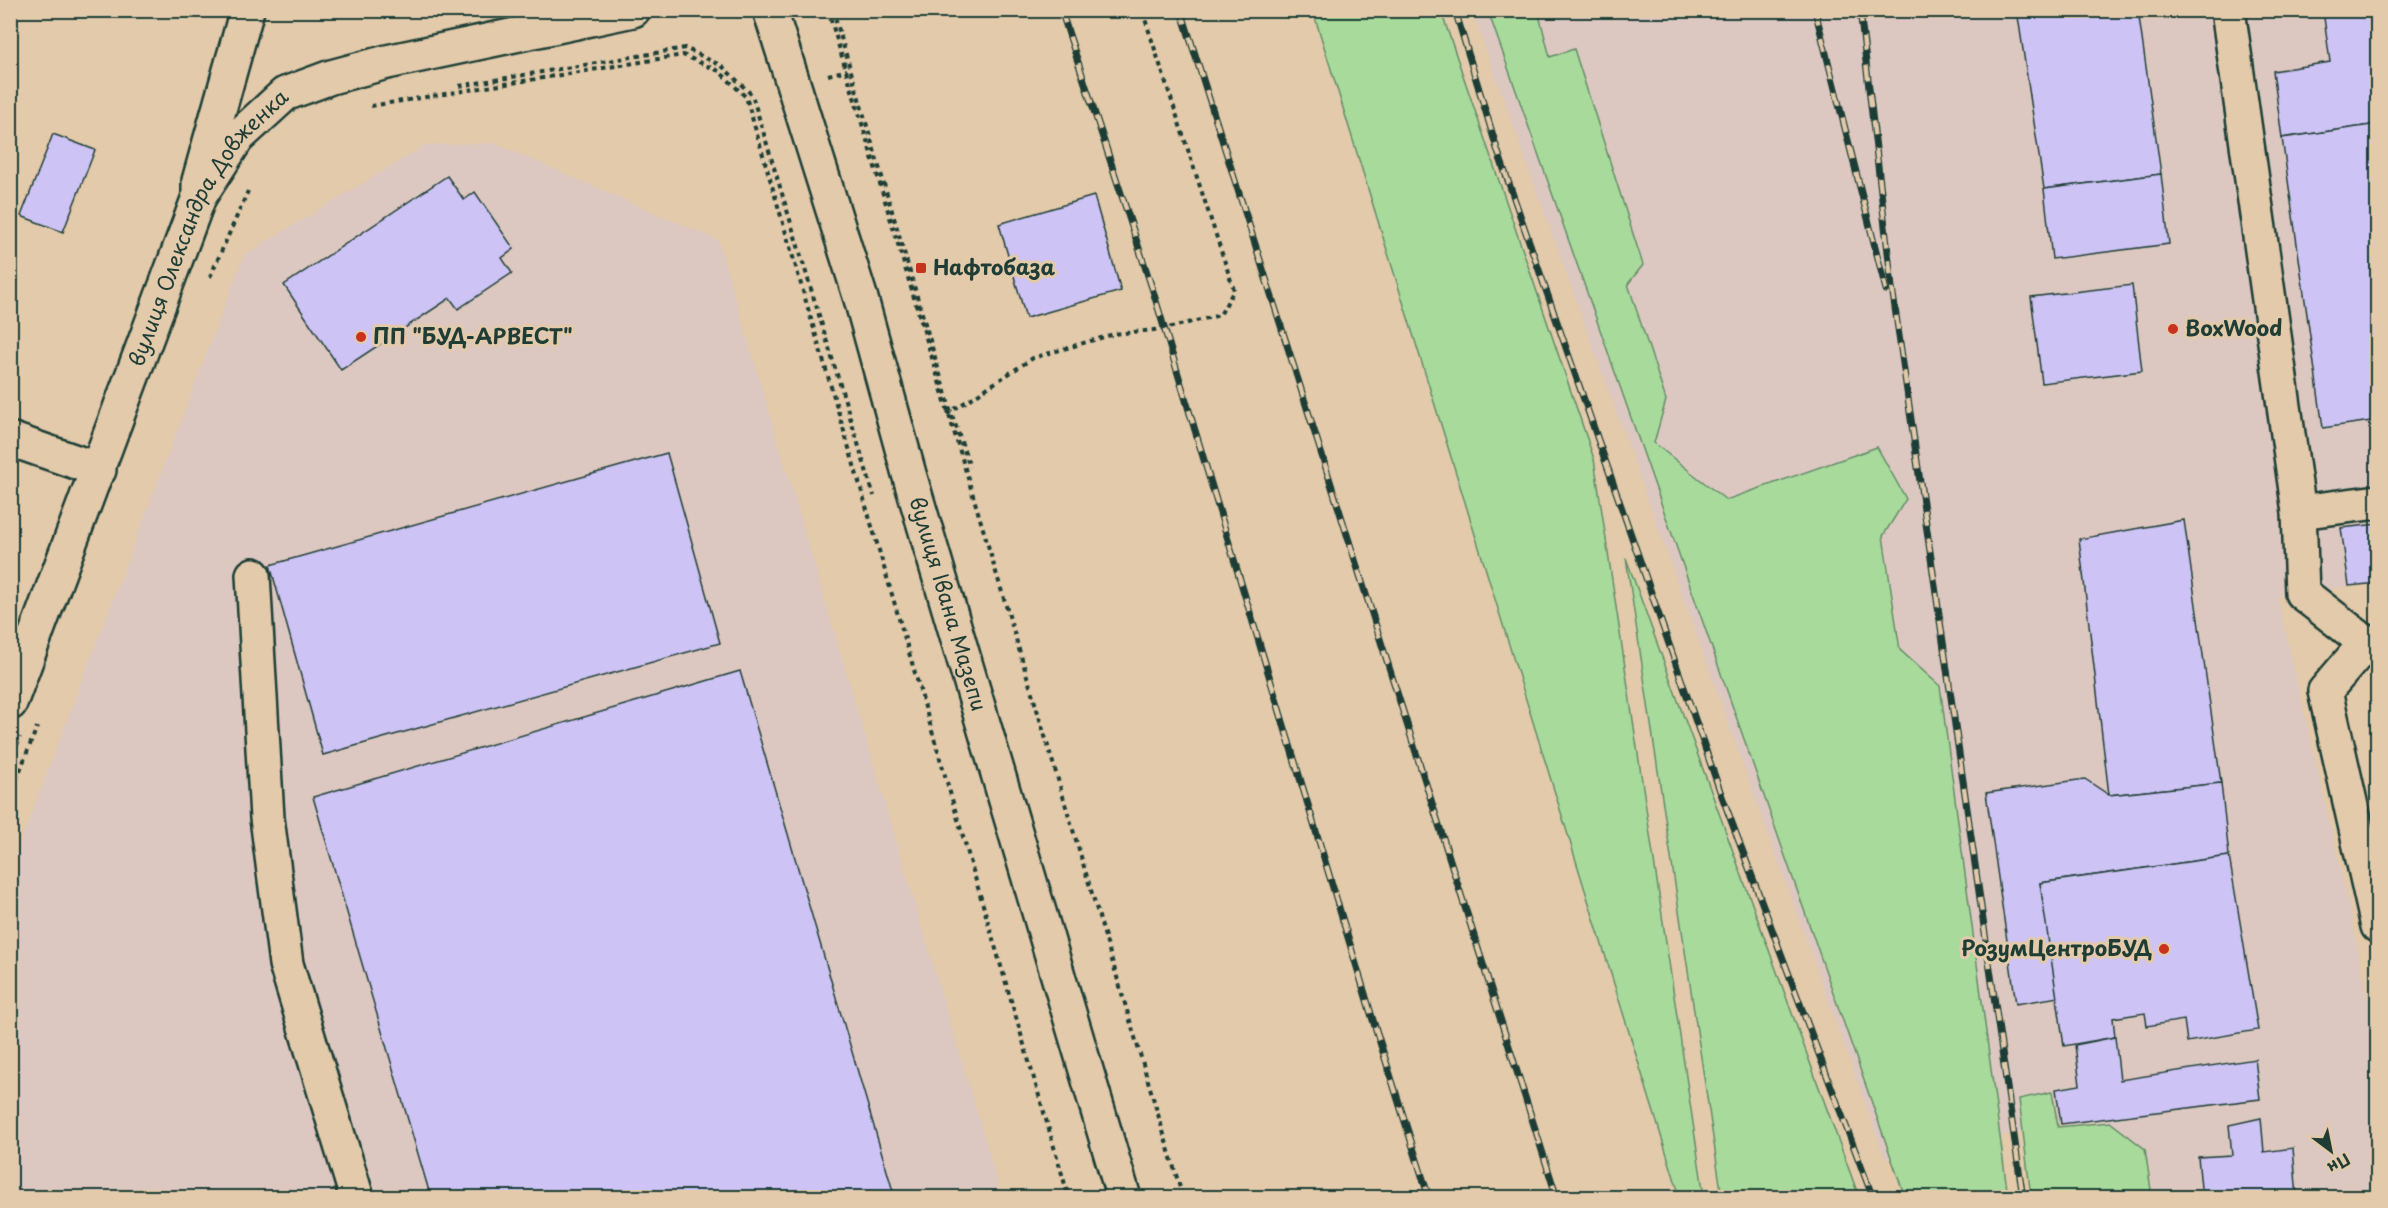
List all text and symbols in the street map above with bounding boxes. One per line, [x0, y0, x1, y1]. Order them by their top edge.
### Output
street label: вулиця Олександра Довженка [119, 80, 295, 370]
place label: Нафтобаза [933, 250, 1056, 282]
marker: Нафтобаза [914, 261, 928, 275]
place label: BoxWood [2185, 311, 2282, 343]
place label: ПП "БУД-АРВЕСТ" [373, 319, 573, 351]
marker: BoxWood [2166, 322, 2180, 336]
marker: ПП "БУД-АРВЕСТ" [354, 330, 368, 344]
street label: вулиця Івана Мазепи [903, 492, 996, 714]
place label: РозумЦентроБУД [1961, 931, 2152, 963]
marker: РозумЦентроБУД [2157, 942, 2171, 956]
north arrow [2301, 1121, 2361, 1181]
text: Пн [2323, 1148, 2356, 1181]

